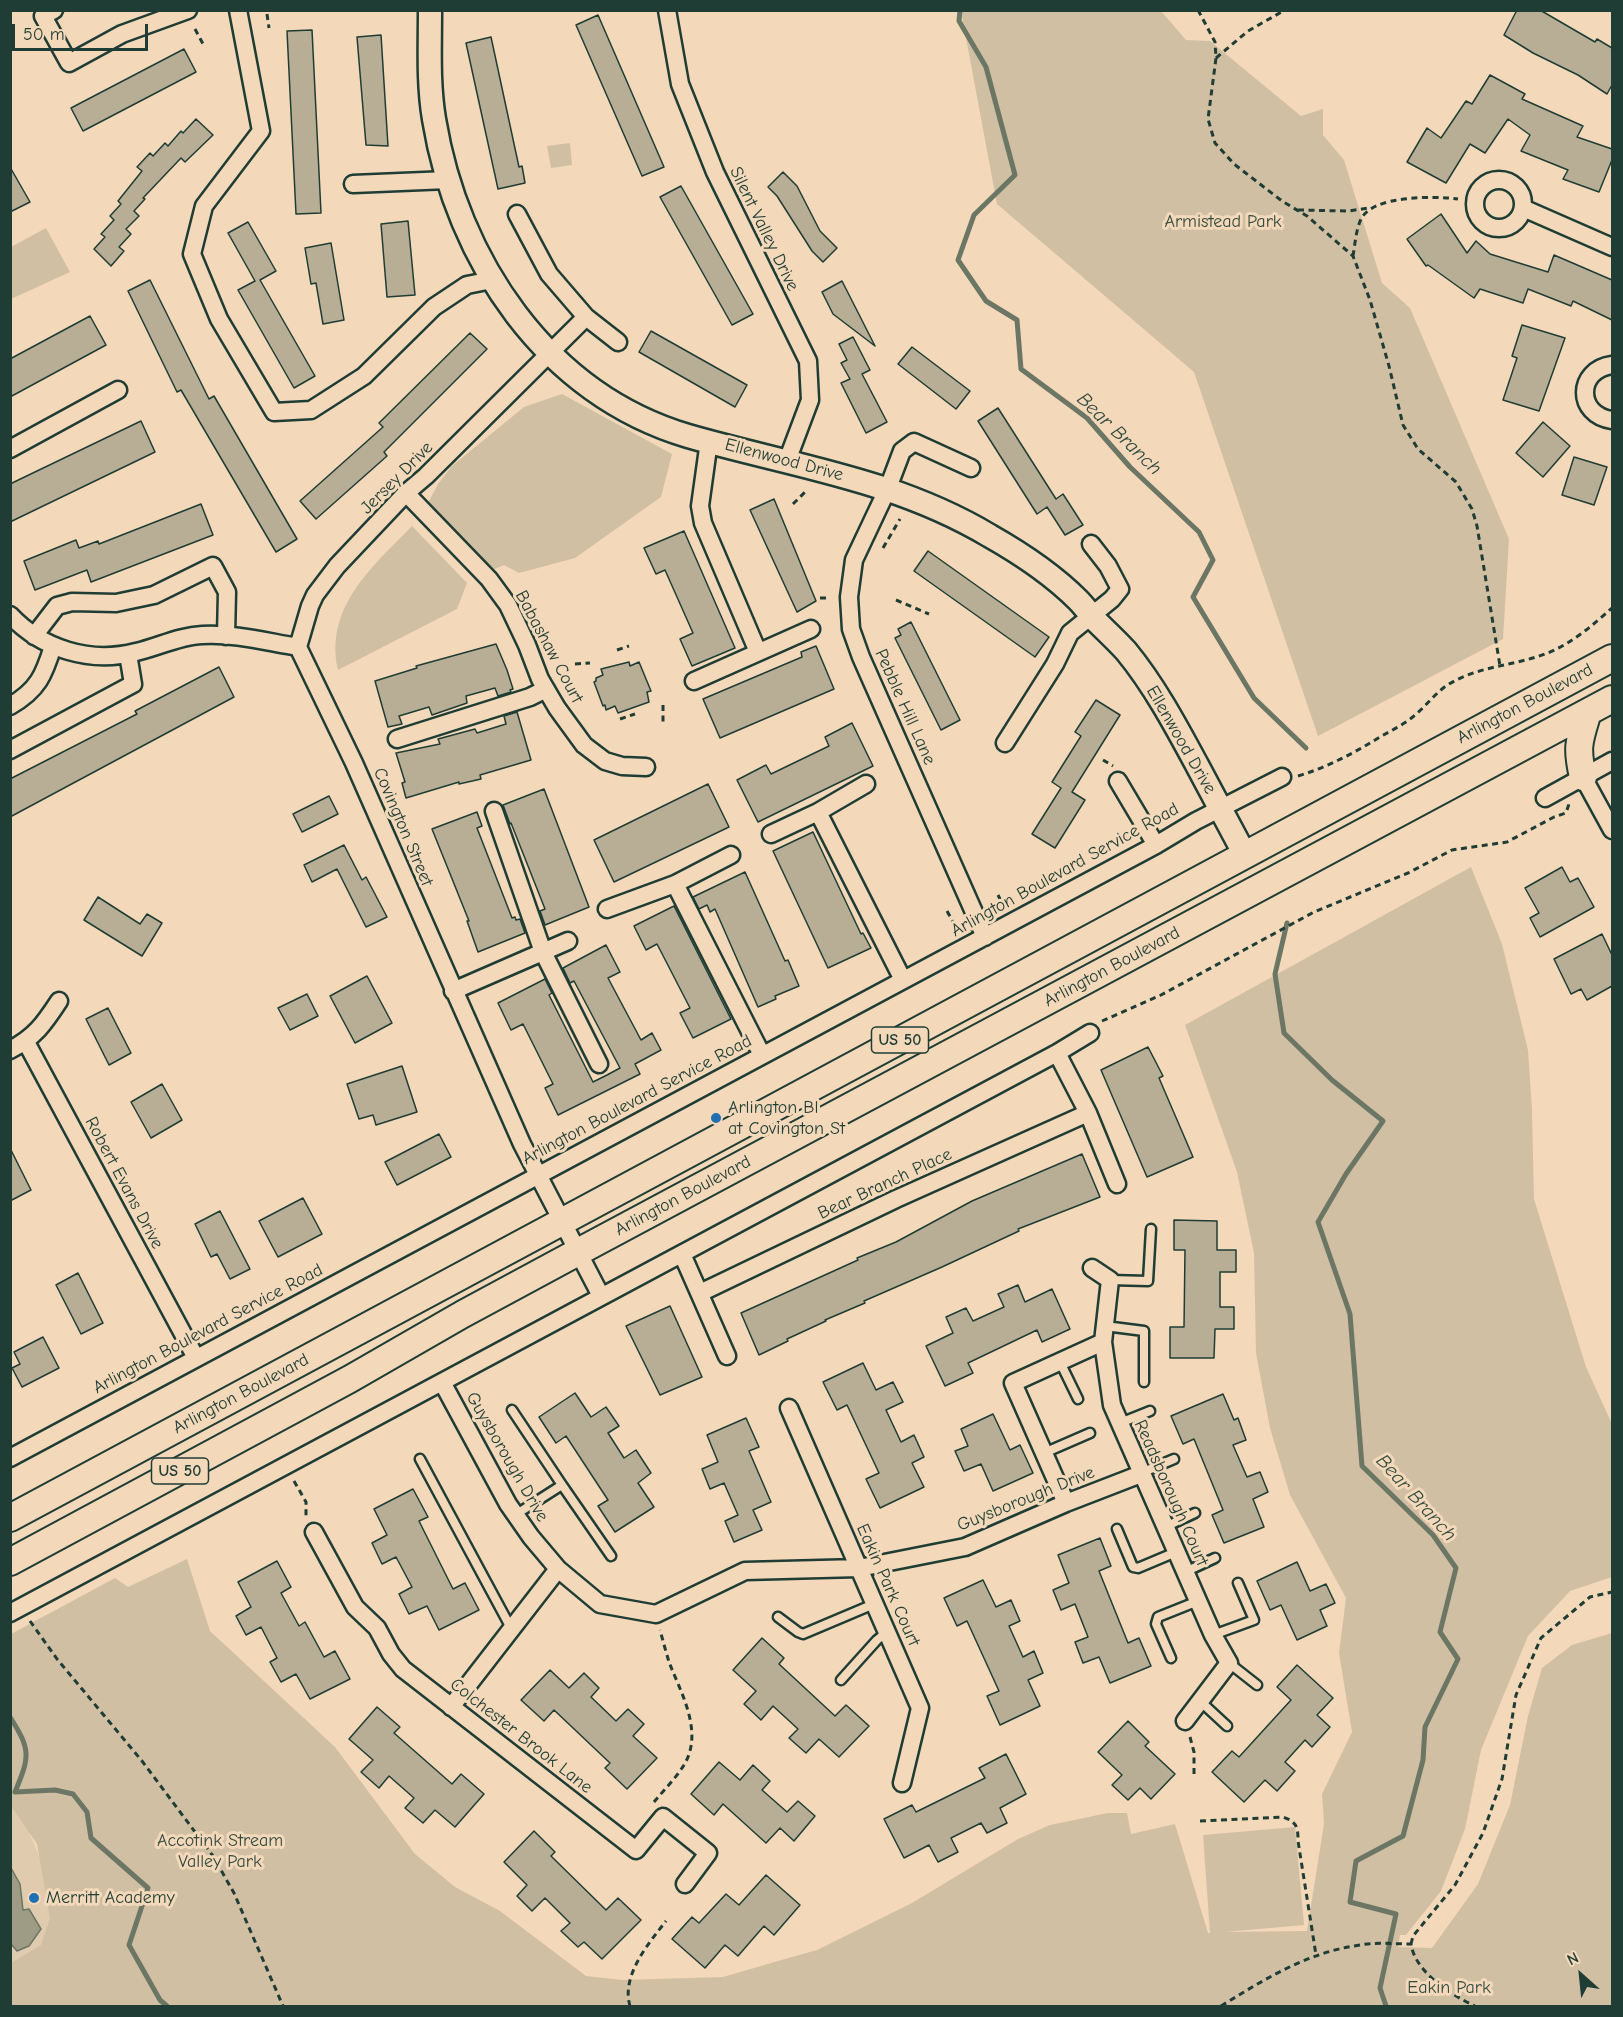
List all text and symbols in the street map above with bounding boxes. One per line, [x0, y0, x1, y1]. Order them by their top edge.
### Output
scale bar [15, 12, 152, 50]
text: 50 m [23, 24, 65, 45]
street label: Silent Valley Drive [725, 163, 803, 295]
park label: Armistead Park [1164, 211, 1282, 233]
water label: Bear Branch [1071, 388, 1167, 480]
street label: Ellenwood Drive [723, 434, 845, 486]
street label: Jersey Drive [356, 437, 438, 519]
street label: Babashaw Court [510, 587, 588, 707]
street label: Pebble Hill Lane [870, 646, 940, 768]
street label: Arlington Boulevard [1453, 659, 1597, 749]
street label: Ellenwood Drive [1141, 682, 1221, 798]
street label: Covington Street [368, 764, 438, 890]
street label: Arlington Boulevard Service Road [947, 798, 1183, 942]
street label: Arlington Boulevard [1040, 922, 1184, 1012]
road number: US 50 [872, 1027, 928, 1053]
street label: Arlington Boulevard Service Road [518, 1030, 756, 1170]
place label: Arlington Bl at Covington St [728, 1097, 845, 1140]
marker: Arlington Bl at Covington St [709, 1111, 723, 1125]
street label: Robert Evans Drive [80, 1113, 168, 1253]
street label: Bear Branch Place [815, 1144, 955, 1224]
street label: Arlington Boulevard [611, 1151, 755, 1241]
street label: Arlington Boulevard Service Road [89, 1259, 327, 1399]
street label: Arlington Boulevard [169, 1349, 313, 1439]
street label: Guysborough Drive [461, 1388, 553, 1526]
street label: Readsborough Court [1129, 1417, 1213, 1569]
water label: Bear Branch [1371, 1449, 1461, 1547]
road number: US 50 [152, 1458, 208, 1484]
street label: Guysborough Drive [954, 1462, 1098, 1536]
street label: Eakin Park Court [851, 1521, 925, 1649]
street label: Colchester Brook Lane [445, 1674, 597, 1798]
park label: Accotink Stream Valley Park [157, 1830, 283, 1872]
place label: Merritt Academy [46, 1887, 175, 1909]
marker: Merritt Academy [27, 1891, 41, 1905]
north arrow [1551, 1945, 1611, 2005]
text: N [1564, 1949, 1582, 1969]
park label: Eakin Park [1407, 1977, 1491, 1999]

